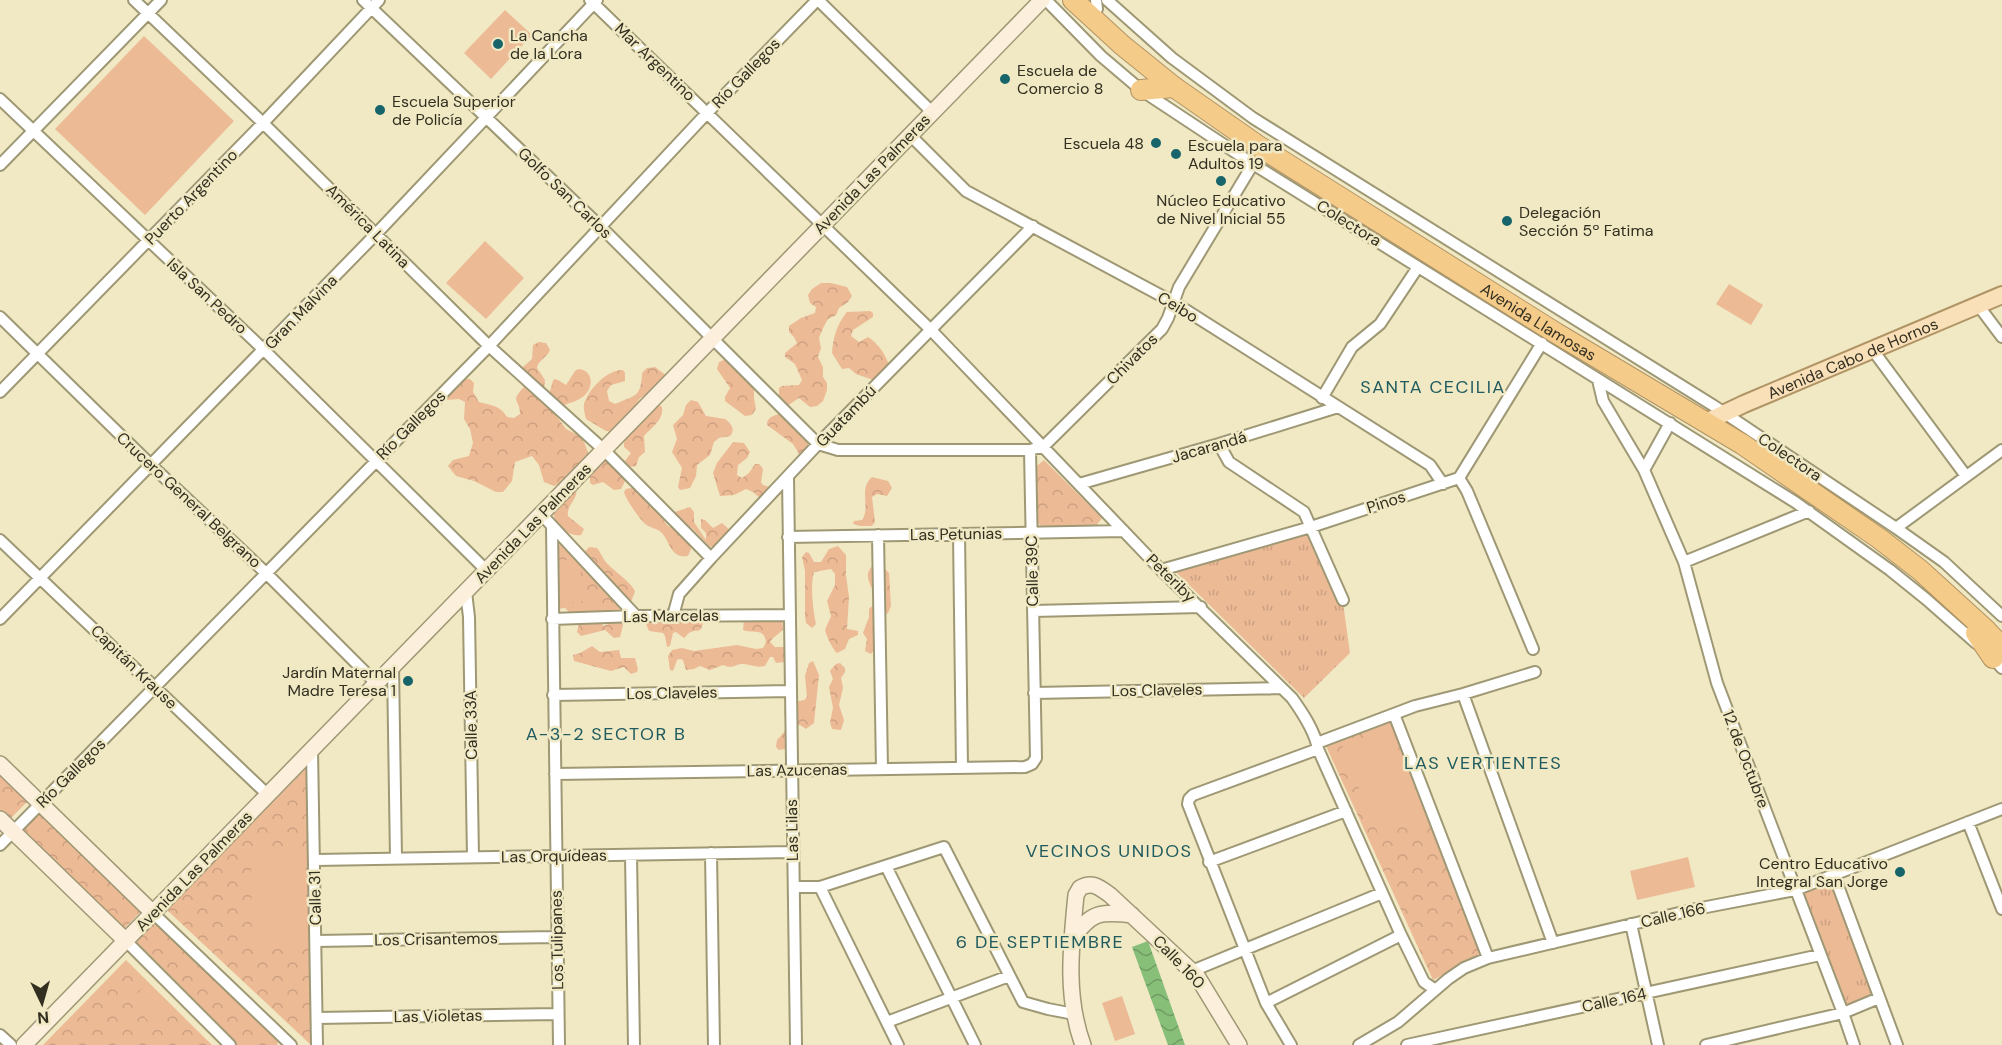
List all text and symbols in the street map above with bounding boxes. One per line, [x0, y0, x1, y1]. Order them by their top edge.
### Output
street label: Mar Argentino [610, 18, 700, 106]
place label: La Cancha de la Lora [510, 25, 588, 64]
street label: Río Gallegos [707, 33, 785, 113]
marker: La Cancha de la Lora [491, 37, 505, 51]
place label: Escuela de Comercio 8 [1017, 60, 1103, 99]
marker: Escuela de Comercio 8 [998, 72, 1012, 86]
place label: Escuela Superior de Policía [392, 91, 516, 130]
marker: Escuela Superior de Policía [373, 103, 387, 117]
street label: Avenida Las Palmeras [809, 109, 935, 239]
place label: Escuela 48 [1064, 133, 1144, 154]
place label: Escuela para Adultos 19 [1188, 135, 1282, 174]
marker: Escuela 48 [1149, 136, 1163, 150]
street label: Golfo San Carlos [514, 143, 616, 243]
street label: Puerto Argentino [140, 145, 242, 249]
marker: Escuela para Adultos 19 [1169, 147, 1183, 161]
marker: Núcleo Educativo de Nivel Inicial 55 [1214, 174, 1228, 188]
street label: América Latina [321, 179, 415, 273]
place label: Núcleo Educativo de Nivel Inicial 55 [1156, 190, 1286, 229]
street label: Colectora [1313, 195, 1385, 251]
place label: Delegación Sección 5º Fatima [1519, 202, 1653, 241]
marker: Delegación Sección 5º Fatima [1500, 214, 1514, 228]
street label: Isla San Pedro [162, 253, 252, 339]
street label: Gran Malvina [260, 270, 342, 354]
street label: Avenida Llamosas [1477, 278, 1600, 365]
street label: Ceibo [1154, 287, 1202, 327]
street label: Avenida Cabo de Hornos [1764, 313, 1941, 403]
street label: Chivatos [1102, 329, 1162, 389]
district label: SANTA CECILIA [1360, 375, 1506, 399]
street label: Guatambú [811, 381, 881, 451]
street label: Río Gallegos [372, 386, 450, 464]
street label: Jacarandá [1169, 426, 1249, 468]
street label: Crucero General Belgrano [112, 427, 266, 573]
street label: Colectora [1754, 428, 1826, 486]
street label: Avenida Las Palmeras [470, 458, 596, 588]
street label: Pinos [1364, 486, 1408, 518]
street label: Las Petunias [910, 523, 1002, 545]
street label: Calle 39C [1021, 535, 1043, 607]
street label: Peteriby [1142, 549, 1200, 607]
street label: Las Marcelas [623, 605, 719, 627]
street label: Capitán Krause [86, 620, 182, 714]
place label: Jardín Maternal Madre Teresa 1 [282, 662, 396, 701]
marker: Jardín Maternal Madre Teresa 1 [401, 674, 415, 688]
street label: Los Claveles [1111, 679, 1203, 701]
street label: Los Claveles [626, 682, 718, 704]
street label: Calle 33A [460, 690, 482, 760]
street label: 12 de Octubre [1718, 707, 1774, 811]
district label: A-3-2 SECTOR B [526, 722, 686, 746]
street label: Río Gallegos [32, 734, 110, 812]
district label: LAS VERTIENTES [1404, 751, 1562, 775]
street label: Las Azucenas [746, 759, 848, 781]
street label: Las Lilas [781, 799, 803, 861]
street label: Avenida Las Palmeras [131, 806, 257, 936]
district label: VECINOS UNIDOS [1025, 839, 1193, 863]
street label: Las Orquídeas [501, 845, 607, 867]
place label: Centro Educativo Integral San Jorge [1756, 853, 1888, 892]
marker: Centro Educativo Integral San Jorge [1893, 865, 1907, 879]
street label: Calle 31 [304, 870, 326, 926]
street label: Los Tulipanes [546, 890, 568, 990]
street label: Calle 166 [1639, 897, 1707, 933]
street label: Los Crisantemos [374, 927, 498, 951]
district label: 6 DE SEPTIEMBRE [956, 930, 1124, 954]
street label: Calle 160 [1148, 931, 1210, 993]
north arrow [12, 973, 72, 1033]
street label: Calle 164 [1580, 983, 1648, 1017]
street label: Las Violetas [393, 1005, 483, 1027]
text: N [37, 1006, 50, 1028]

